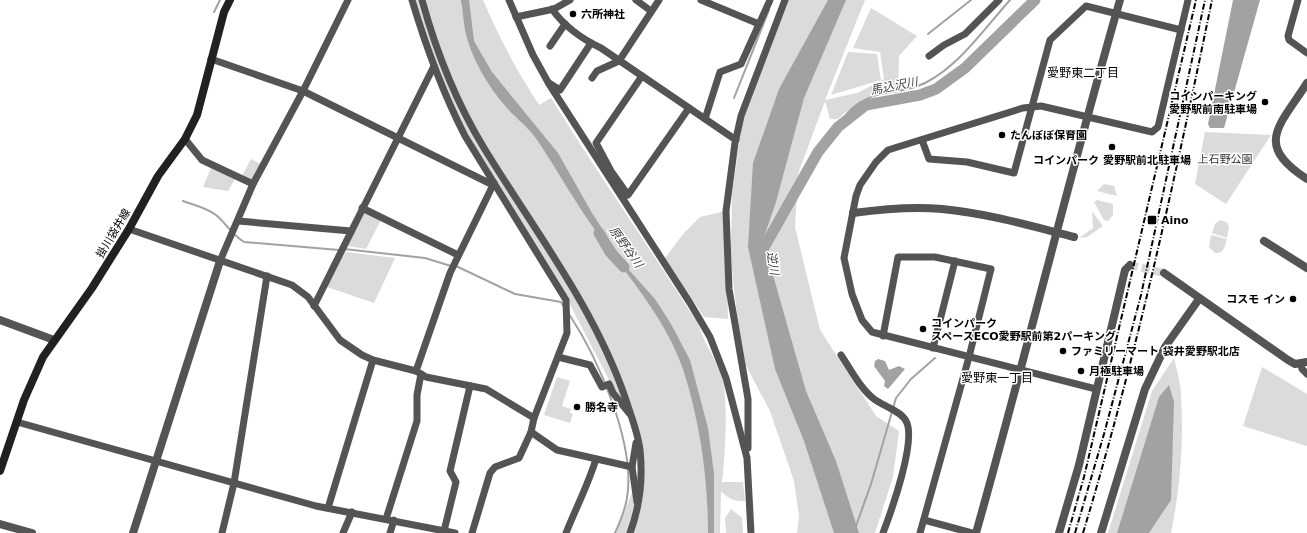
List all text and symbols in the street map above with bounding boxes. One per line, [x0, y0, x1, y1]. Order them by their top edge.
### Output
place label: 六所神社 [581, 8, 625, 21]
marker: 六所神社 [568, 9, 578, 19]
district label: 愛野東二丁目 [1047, 66, 1119, 80]
water label: 馬込沢川 [869, 74, 921, 97]
place label: コインパーキング 愛野駅前南駐車場 [1169, 90, 1257, 116]
marker: コインパーキング 愛野駅前南駐車場 [1260, 97, 1270, 107]
place label: たんぽぽ保育園 [1010, 129, 1087, 142]
marker: たんぽぽ保育園 [997, 130, 1007, 140]
marker: コインパーク 愛野駅前北駐車場 [1107, 142, 1117, 152]
park label: 上石野公園 [1198, 153, 1253, 166]
place label: コインパーク 愛野駅前北駐車場 [1033, 154, 1191, 167]
street label: 掛川袋井線 [94, 206, 133, 260]
marker: Aino [1146, 214, 1158, 226]
place label: Aino [1161, 214, 1189, 227]
water label: 原野谷川 [606, 223, 647, 272]
water label: 逆川 [764, 250, 782, 278]
place label: コスモ イン [1226, 293, 1285, 306]
marker: コスモ イン [1288, 294, 1298, 304]
place label: コインパーク スペースECO愛野駅前第2パーキング [931, 317, 1116, 343]
marker: コインパーク スペースECO愛野駅前第2パーキング [918, 324, 928, 334]
place label: ファミリーマート 袋井愛野駅北店 [1071, 345, 1240, 358]
marker: ファミリーマート 袋井愛野駅北店 [1058, 346, 1068, 356]
place label: 月極駐車場 [1089, 365, 1144, 378]
marker: 月極駐車場 [1076, 366, 1086, 376]
district label: 愛野東一丁目 [961, 371, 1033, 385]
place label: 勝名寺 [585, 401, 618, 414]
marker: 勝名寺 [572, 402, 582, 412]

